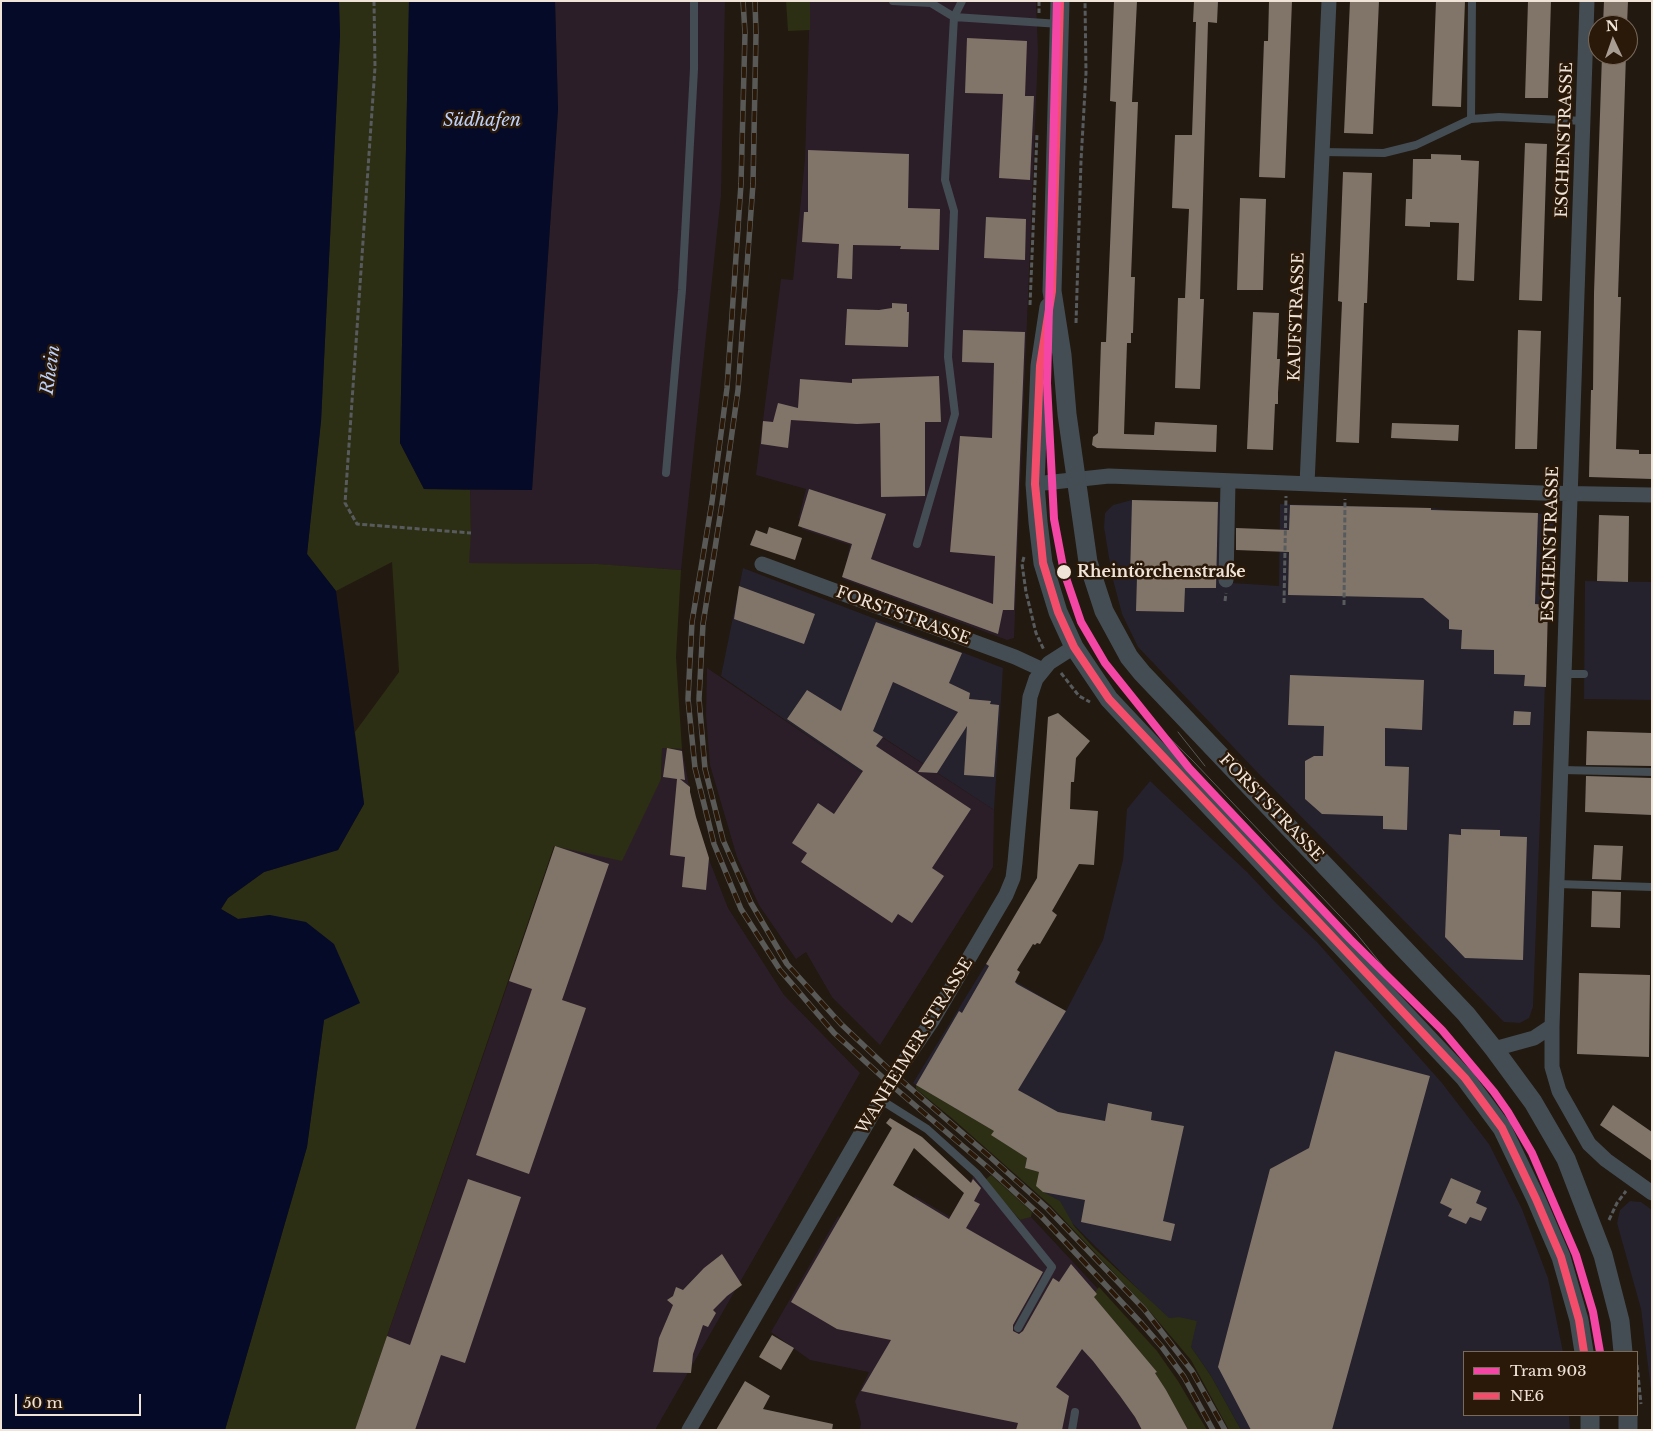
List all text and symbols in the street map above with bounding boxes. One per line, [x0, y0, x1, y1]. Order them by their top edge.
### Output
north arrow [1588, 15, 1638, 65]
text: N [1605, 17, 1619, 35]
street label: ESCHENSTRASSE [1553, 62, 1577, 218]
water label: Südhafen [443, 110, 521, 132]
street label: KAUFSTRASSE [1285, 252, 1309, 382]
water label: Rhein [37, 344, 65, 396]
street label: ESCHENSTRASSE [1539, 466, 1563, 622]
place label: Rheintörchenstraße [1077, 562, 1246, 582]
marker: Rheintörchenstraße [1055, 563, 1073, 581]
street label: FORSTSTRASSE [833, 583, 973, 649]
street label: FORSTSTRASSE [1215, 750, 1327, 866]
street label: WANHEIMER STRASSE [853, 954, 977, 1138]
legend [1463, 1351, 1638, 1416]
text: Tram 903 [1510, 1361, 1586, 1380]
scale bar [18, 1384, 144, 1416]
text: NE6 [1510, 1386, 1544, 1405]
text: 50 m [23, 1393, 63, 1412]

